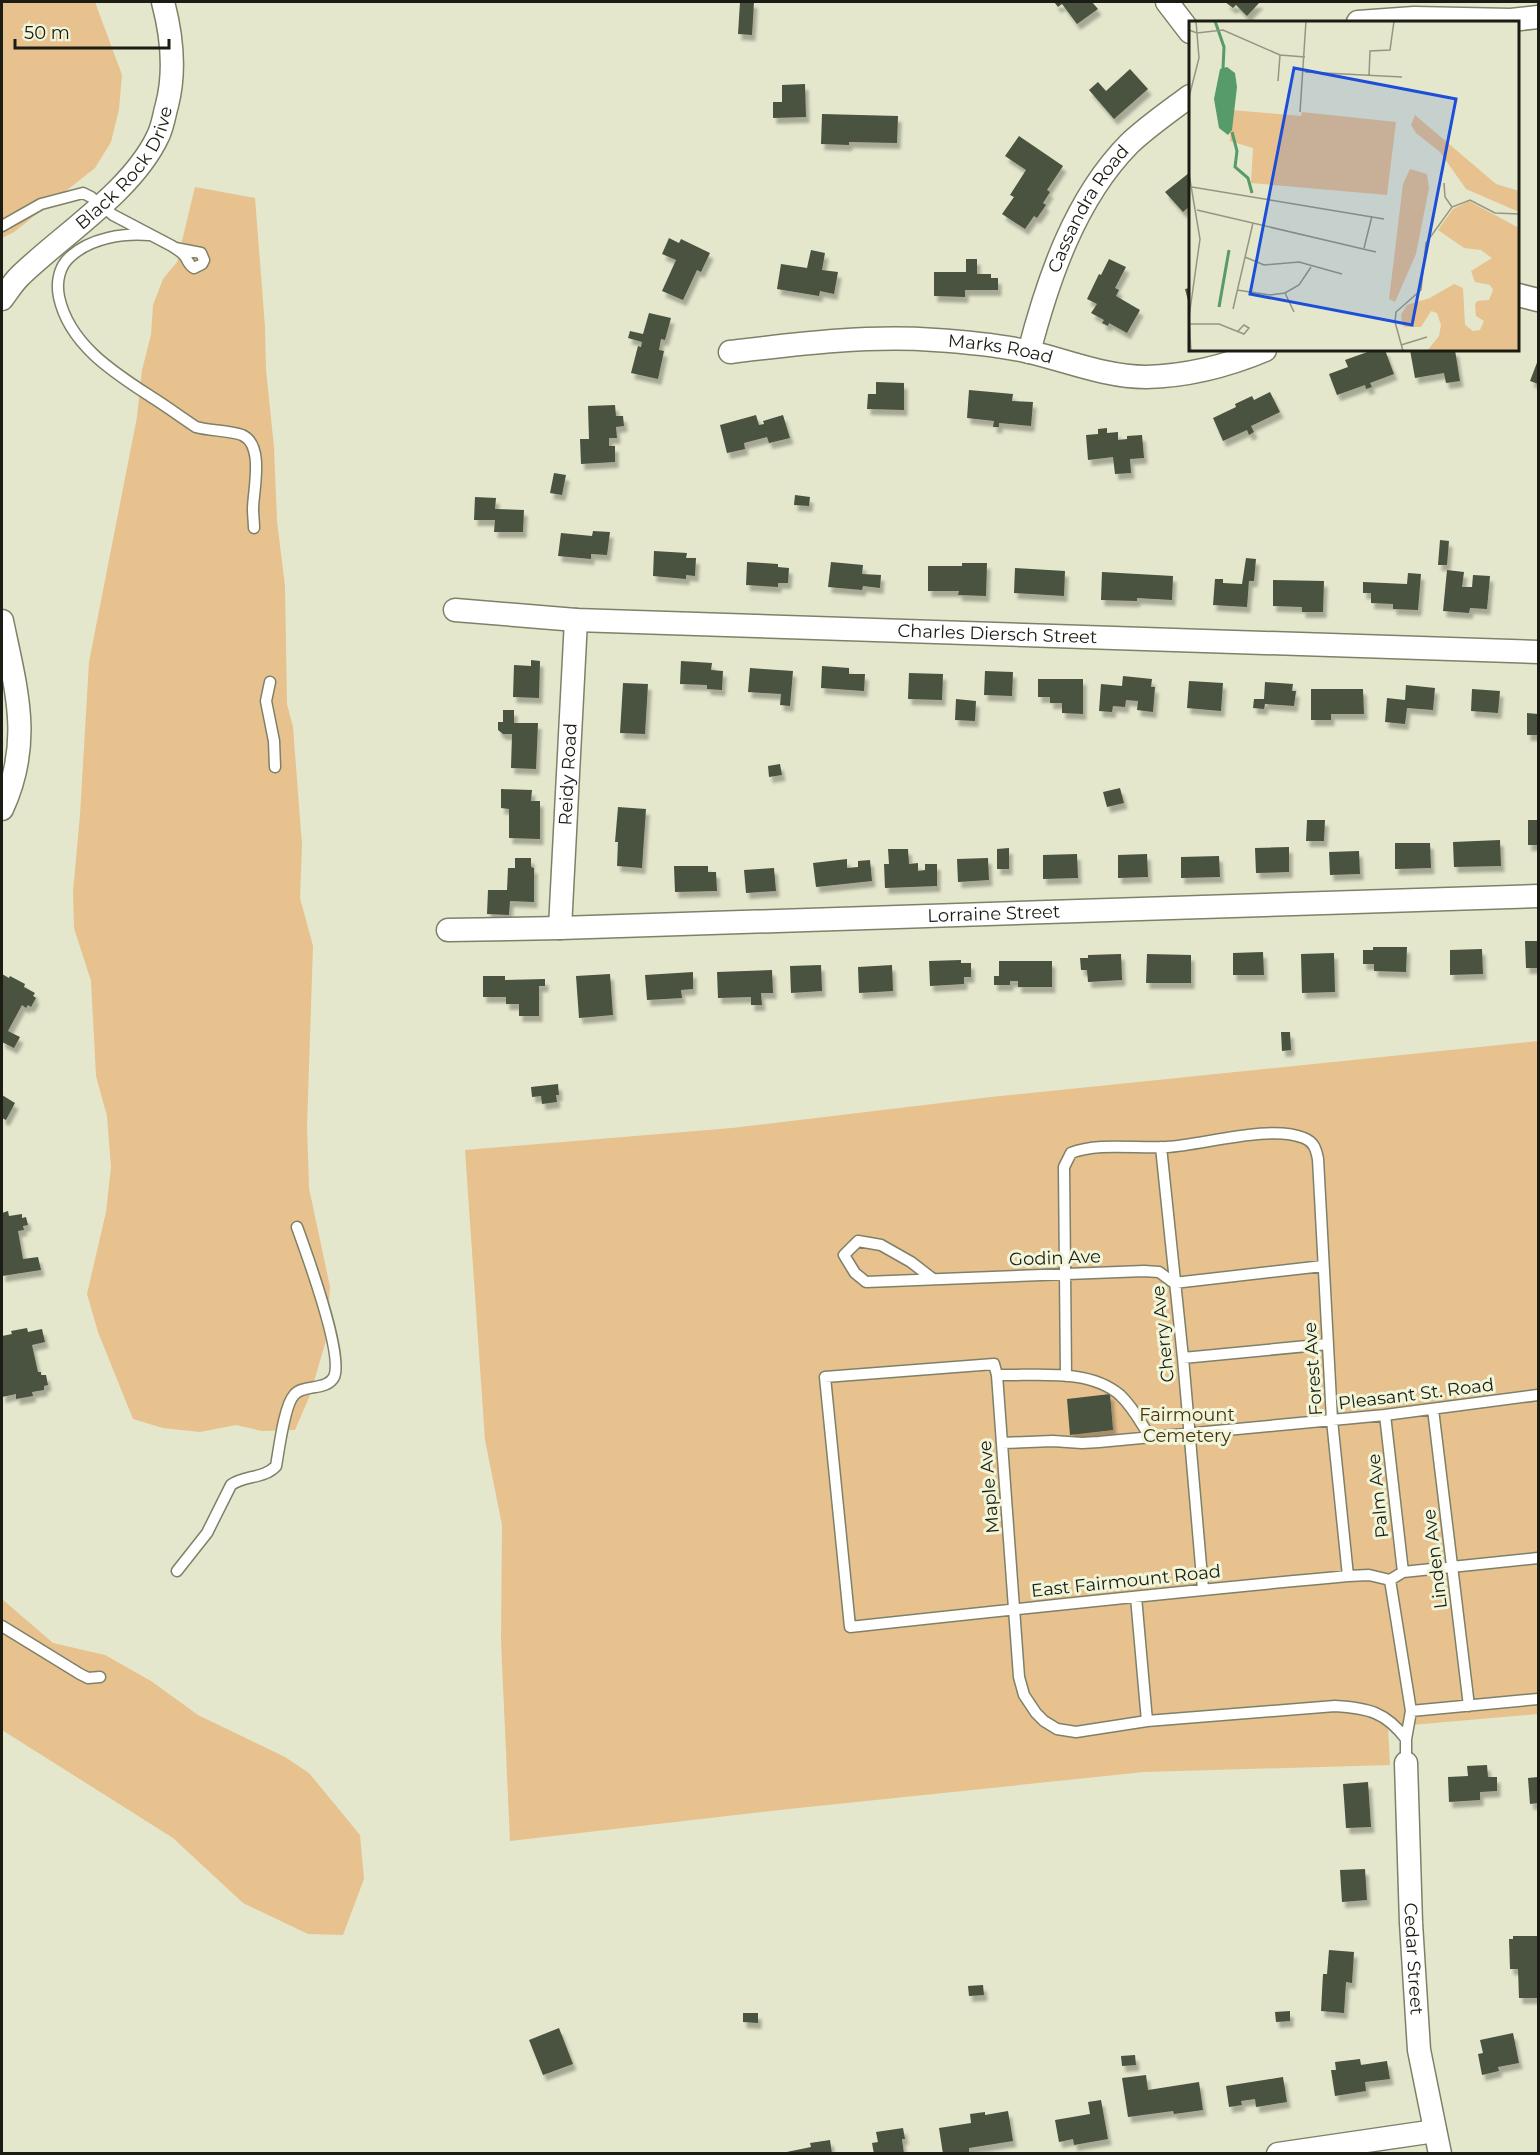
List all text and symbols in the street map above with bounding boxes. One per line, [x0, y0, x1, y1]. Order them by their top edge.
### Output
scale bar [15, 12, 170, 50]
inset map [1189, 21, 1519, 351]
text: 50 m [24, 22, 70, 44]
street label: Black Rock Drive [71, 104, 177, 234]
street label: Cassandra Road [1043, 140, 1134, 276]
street label: Marks Road [947, 330, 1056, 369]
street label: Charles Diersch Street [897, 620, 1098, 648]
street label: Reidy Road [554, 722, 582, 826]
street label: Lorraine Street [927, 901, 1061, 927]
street label: Godin Ave [1009, 1245, 1101, 1271]
street label: Cherry Ave [1147, 1284, 1179, 1384]
street label: Forest Ave [1299, 1321, 1327, 1417]
street label: Pleasant St. Road [1337, 1374, 1495, 1414]
park label: Fairmount Cemetery [1139, 1404, 1235, 1447]
street label: Maple Ave [974, 1439, 1004, 1534]
street label: Palm Ave [1363, 1453, 1393, 1539]
street label: Linden Ave [1418, 1508, 1452, 1610]
street label: East Fairmount Road [1030, 1560, 1222, 1602]
street label: Cedar Street [1399, 1902, 1428, 2016]

